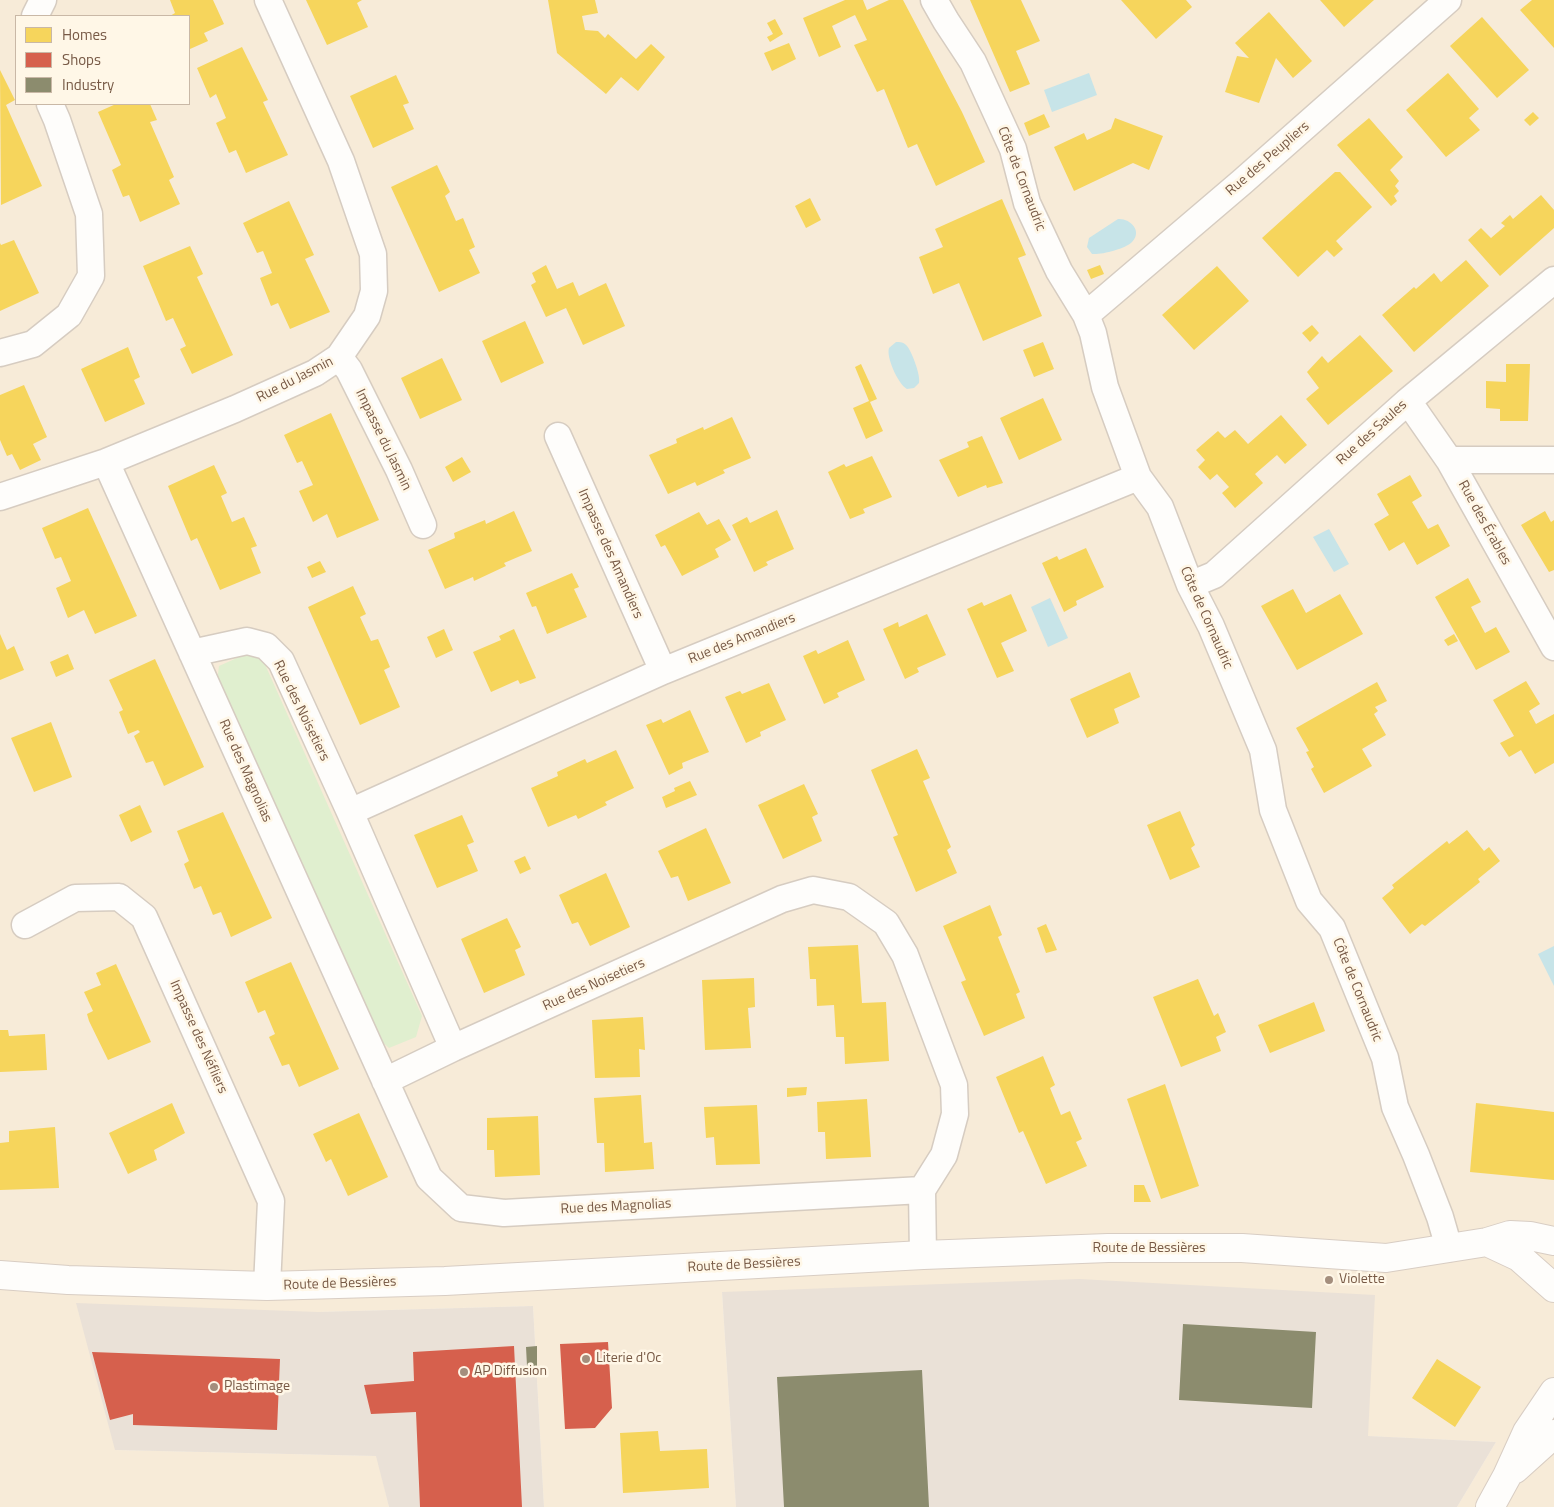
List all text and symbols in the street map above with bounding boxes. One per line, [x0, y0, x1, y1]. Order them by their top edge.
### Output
legend [15, 15, 190, 105]
text: Homes [62, 23, 107, 46]
text: Shops [62, 48, 101, 71]
text: Industry [62, 73, 114, 96]
street label: Rue des Peupliers [1223, 118, 1313, 200]
street label: Côte de Cornaudric [993, 124, 1049, 234]
street label: Rue du Jasmin [254, 353, 336, 407]
street label: Impasse du Jasmin [351, 387, 415, 493]
street label: Rue des Saules [1333, 397, 1411, 469]
street label: Rue des Érables [1454, 478, 1514, 568]
street label: Impasse des Amandiers [574, 487, 646, 621]
street label: Côte de Cornaudric [1176, 564, 1236, 672]
street label: Rue des Amandiers [686, 610, 798, 668]
street label: Rue des Noisetiers [269, 658, 333, 764]
street label: Rue des Magnolias [215, 717, 275, 825]
street label: Côte de Cornaudric [1329, 936, 1385, 1044]
street label: Rue des Noisetiers [540, 955, 648, 1015]
street label: Impasse des Néfliers [165, 978, 231, 1096]
street label: Rue des Magnolias [560, 1196, 672, 1218]
street label: Route de Bessières [1092, 1241, 1206, 1257]
street label: Route de Bessières [687, 1254, 801, 1276]
place label: Violette [1339, 1272, 1385, 1288]
street label: Route de Bessières [283, 1274, 397, 1294]
marker: Violette [1323, 1274, 1335, 1286]
place label: Literie d'Oc [596, 1351, 661, 1367]
marker: Literie d'Oc [580, 1353, 592, 1365]
place label: AP Diffusion [474, 1364, 547, 1380]
marker: AP Diffusion [458, 1366, 470, 1378]
place label: Plastimage [224, 1379, 290, 1395]
marker: Plastimage [208, 1381, 220, 1393]

